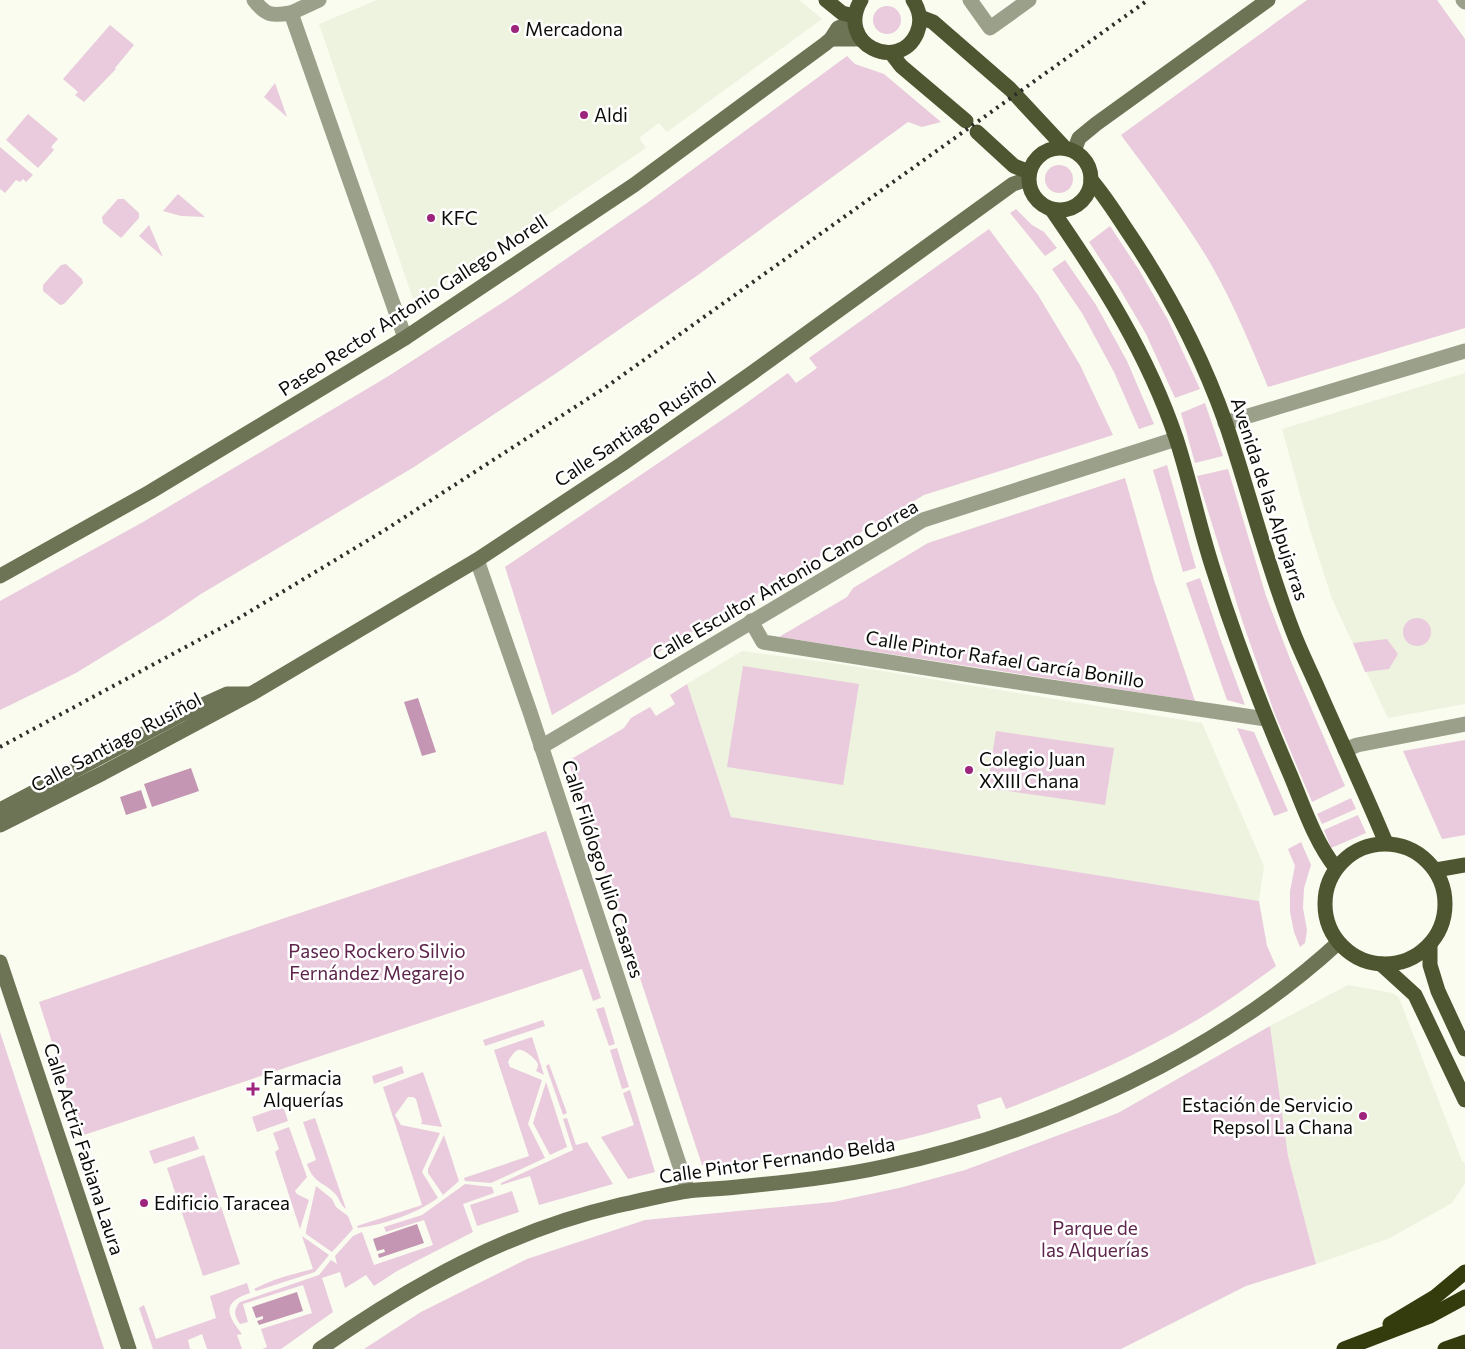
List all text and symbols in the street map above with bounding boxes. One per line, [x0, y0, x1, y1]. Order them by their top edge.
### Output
place label: Mercadona [525, 17, 623, 40]
marker: Mercadona [509, 23, 521, 35]
place label: Aldi [594, 103, 628, 126]
marker: Aldi [578, 109, 590, 121]
place label: KFC [441, 206, 478, 229]
street label: Paseo Rector Antonio Gallego Morell [274, 209, 552, 400]
marker: KFC [425, 212, 437, 224]
street label: Calle Santiago Rusiñol [550, 366, 720, 491]
street label: Avenida de las Alpujarras [1227, 394, 1314, 603]
street label: Calle Escultor Antonio Cano Correa [648, 494, 922, 665]
street label: Calle Pintor Rafael García Bonillo [864, 625, 1146, 692]
street label: Calle Santiago Rusiñol [27, 687, 205, 796]
place label: Colegio Juan XXIII Chana [979, 747, 1085, 792]
street label: Calle Filólogo Julio Casares [557, 757, 650, 981]
marker: Colegio Juan XXIII Chana [963, 764, 975, 776]
park label: Paseo Rockero Silvio Fernández Megarejo [288, 939, 466, 984]
street label: Calle Actriz Fabiana Laura [39, 1040, 130, 1258]
place label: Farmacia Alquerías [263, 1066, 344, 1111]
marker: Farmacia Alquerías [247, 1083, 259, 1095]
place label: Estación de Servicio Repsol La Chana [1182, 1093, 1353, 1138]
marker: Estación de Servicio Repsol La Chana [1357, 1110, 1369, 1122]
street label: Calle Pintor Fernando Belda [657, 1132, 896, 1187]
place label: Edificio Taracea [154, 1191, 290, 1214]
marker: Edificio Taracea [138, 1197, 150, 1209]
park label: Parque de las Alquerías [1041, 1216, 1149, 1261]

